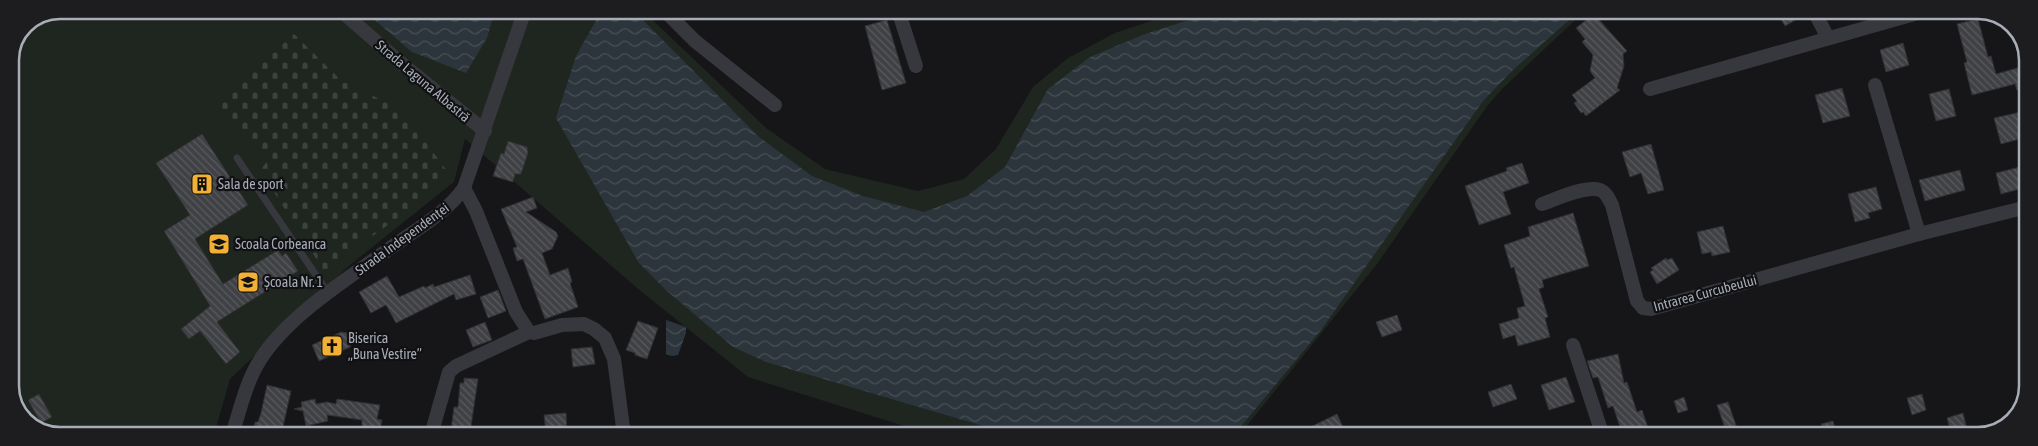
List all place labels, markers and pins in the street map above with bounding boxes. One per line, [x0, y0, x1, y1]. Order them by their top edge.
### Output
building icon: Sala de sport [190, 172, 214, 196]
place label: Sala de sport [218, 176, 284, 192]
school or university icon: Scoala Corbeanca [207, 232, 231, 256]
place label: Scoala Corbeanca [235, 236, 326, 252]
school or university icon: Școala Nr. 1 [236, 270, 260, 294]
place label: Școala Nr. 1 [264, 274, 323, 290]
place label: Biserica „Buna Vestire” [348, 330, 422, 362]
church icon: Biserica „Buna Vestire” [320, 334, 344, 358]

